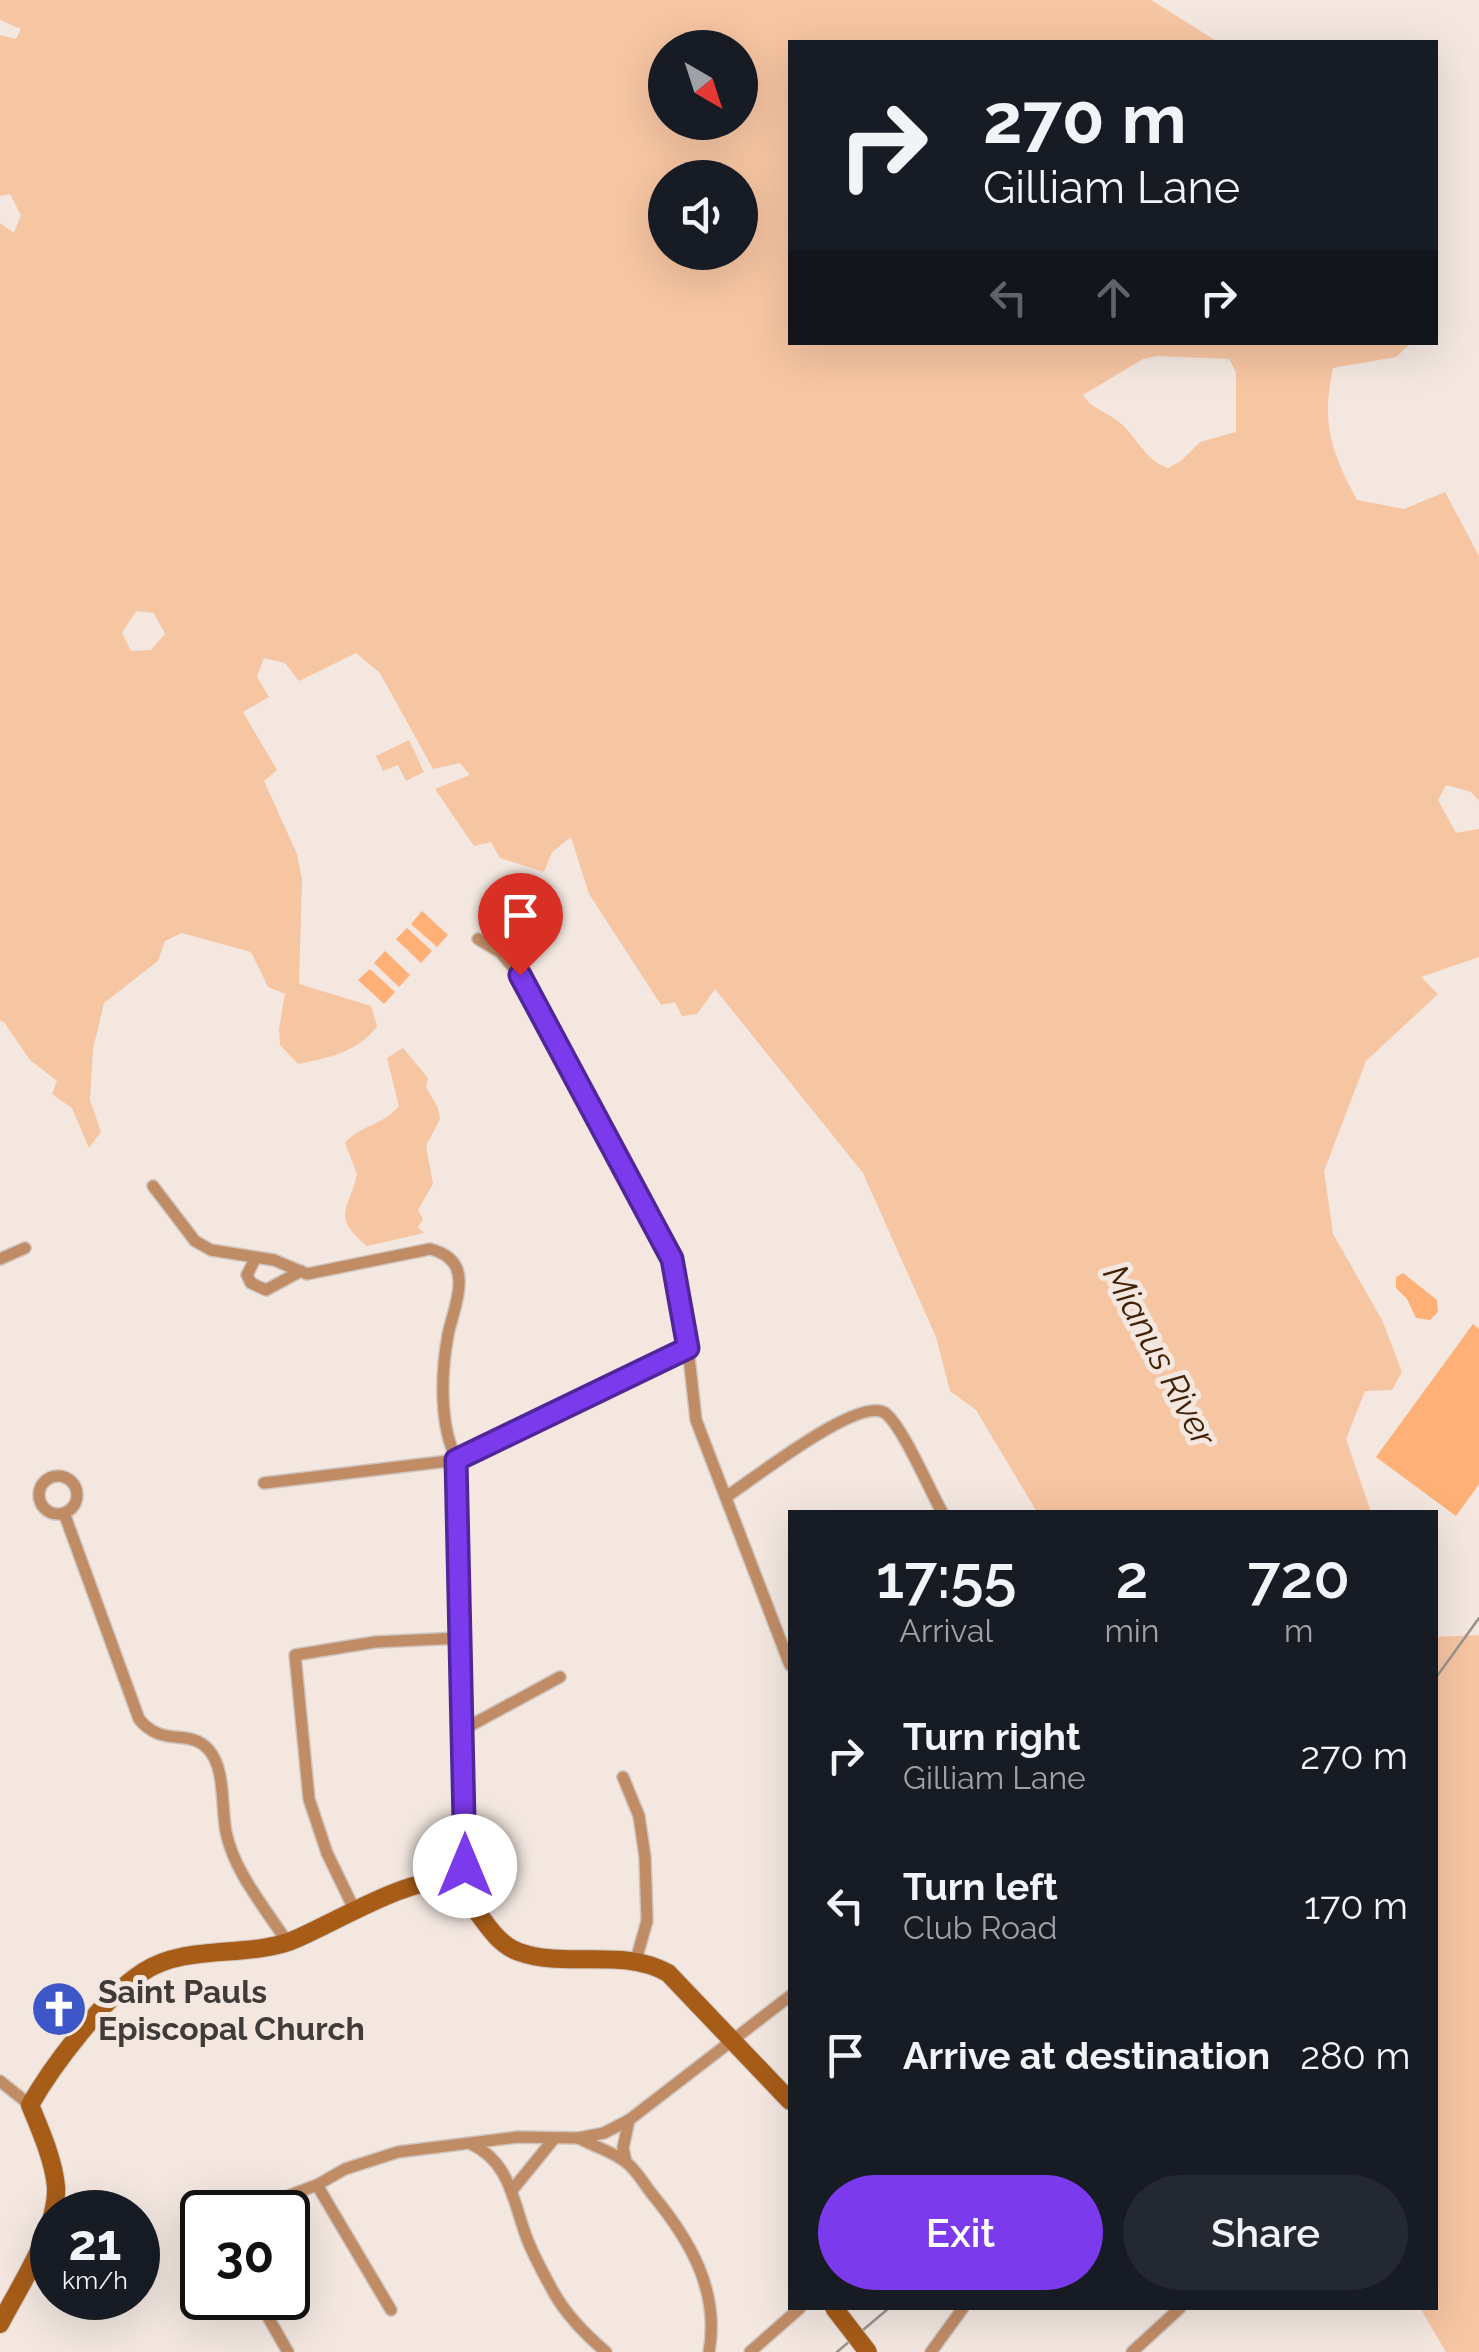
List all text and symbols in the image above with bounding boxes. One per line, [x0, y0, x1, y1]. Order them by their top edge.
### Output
north arrow [648, 30, 758, 140]
map controls [648, 30, 758, 270]
text: 270 m [983, 77, 1187, 159]
icon: right [818, 80, 948, 210]
button: sound [648, 160, 758, 270]
text: Gilliam Lane [983, 161, 1240, 214]
icon: left [981, 270, 1036, 325]
icon: ahead [1086, 270, 1141, 325]
icon: right [1191, 270, 1246, 325]
pin [478, 873, 563, 976]
icon: arrive [493, 888, 548, 943]
water label: Mianus River [1095, 1257, 1225, 1453]
text: 17:55 [876, 1542, 1017, 1612]
text: 2 [1116, 1542, 1148, 1612]
text: 720 [1247, 1542, 1350, 1612]
text: Arrival [899, 1612, 993, 1649]
text: min [1104, 1612, 1160, 1649]
text: m [1284, 1612, 1313, 1649]
text: Turn right [903, 1714, 1080, 1759]
icon: right [818, 1728, 873, 1783]
text: 270 m [1300, 1733, 1408, 1778]
text: Gilliam Lane [903, 1759, 1086, 1796]
position arrow [413, 1814, 517, 1918]
text: Turn left [903, 1864, 1058, 1909]
icon: left [818, 1878, 873, 1933]
text: 170 m [1304, 1883, 1408, 1928]
text: Club Road [903, 1909, 1057, 1946]
place label: Saint Pauls Episcopal Church [98, 1973, 365, 2047]
church icon: Saint Pauls Episcopal Church [29, 1979, 89, 2039]
icon: arrive [818, 2028, 873, 2083]
text: Arrive at destination [903, 2033, 1270, 2078]
text: 280 m [1300, 2033, 1410, 2078]
button: Exit [818, 2175, 1103, 2290]
button: Share [1123, 2175, 1408, 2290]
speed limit sign: 30 [180, 2190, 310, 2320]
text: 21 [69, 2213, 121, 2272]
text: km/h [62, 2265, 128, 2295]

